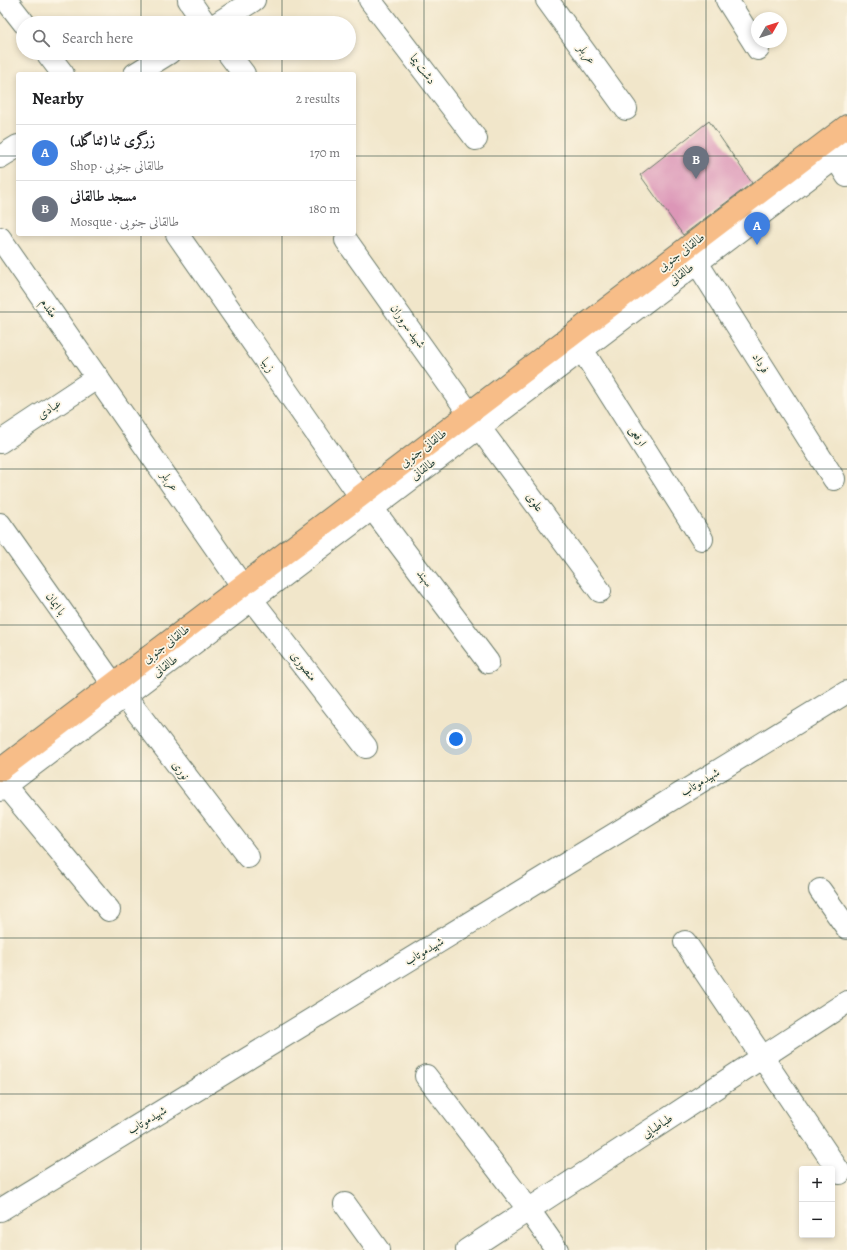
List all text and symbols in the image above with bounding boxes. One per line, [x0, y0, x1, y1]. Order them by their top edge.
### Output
north arrow [751, 12, 787, 48]
search box [16, 16, 356, 60]
icon: search [30, 27, 52, 49]
text: Search here [62, 28, 133, 48]
street label: عربلر [572, 39, 600, 68]
street label: دشت پیما [406, 51, 440, 87]
text: Nearby [32, 87, 83, 110]
text: 2 results [296, 90, 340, 107]
text: زرگری ثنا (ثناگلد) [70, 130, 155, 150]
text: A [41, 144, 49, 161]
text: 170 m [310, 144, 340, 161]
pin: B [683, 146, 709, 179]
text: Shop · طالقانی جنوبی [70, 157, 164, 174]
text: مسجد طالقانی [70, 186, 137, 206]
text: B [41, 200, 49, 217]
text: 180 m [309, 200, 340, 217]
pin: A [744, 212, 770, 245]
text: Mosque · طالقانی جنوبی [70, 213, 179, 230]
street label: طالقانی جنوبی [655, 230, 707, 274]
street label: طالقانی [666, 260, 696, 288]
street label: مقدم [34, 295, 61, 323]
street label: شهید سروران [387, 301, 429, 351]
street label: فرداد [749, 350, 773, 376]
street label: زیبا [257, 355, 279, 376]
street label: عبادی [34, 395, 64, 423]
street label: ارفعی [625, 423, 651, 450]
street label: طالقانی جنوبی [397, 426, 449, 470]
street label: طالقانی [408, 455, 438, 483]
street label: عربلر [155, 466, 183, 495]
street label: علوی [522, 489, 548, 515]
street label: سهند [413, 566, 437, 590]
street label: با ایمان [42, 589, 70, 619]
street label: طالقانی جنوبی [140, 622, 192, 666]
street label: منصوری [287, 648, 321, 684]
street label: طالقانی [150, 652, 180, 680]
your location [446, 729, 466, 749]
street label: نوری [168, 757, 194, 783]
street label: شهیدموتاب [677, 764, 723, 800]
street label: شهیدموتاب [401, 933, 447, 969]
street label: شهیدموتاب [124, 1102, 170, 1138]
street label: طباطبایی [638, 1110, 676, 1142]
map controls [799, 1166, 835, 1238]
button: + [799, 1166, 835, 1202]
button: − [799, 1202, 835, 1238]

